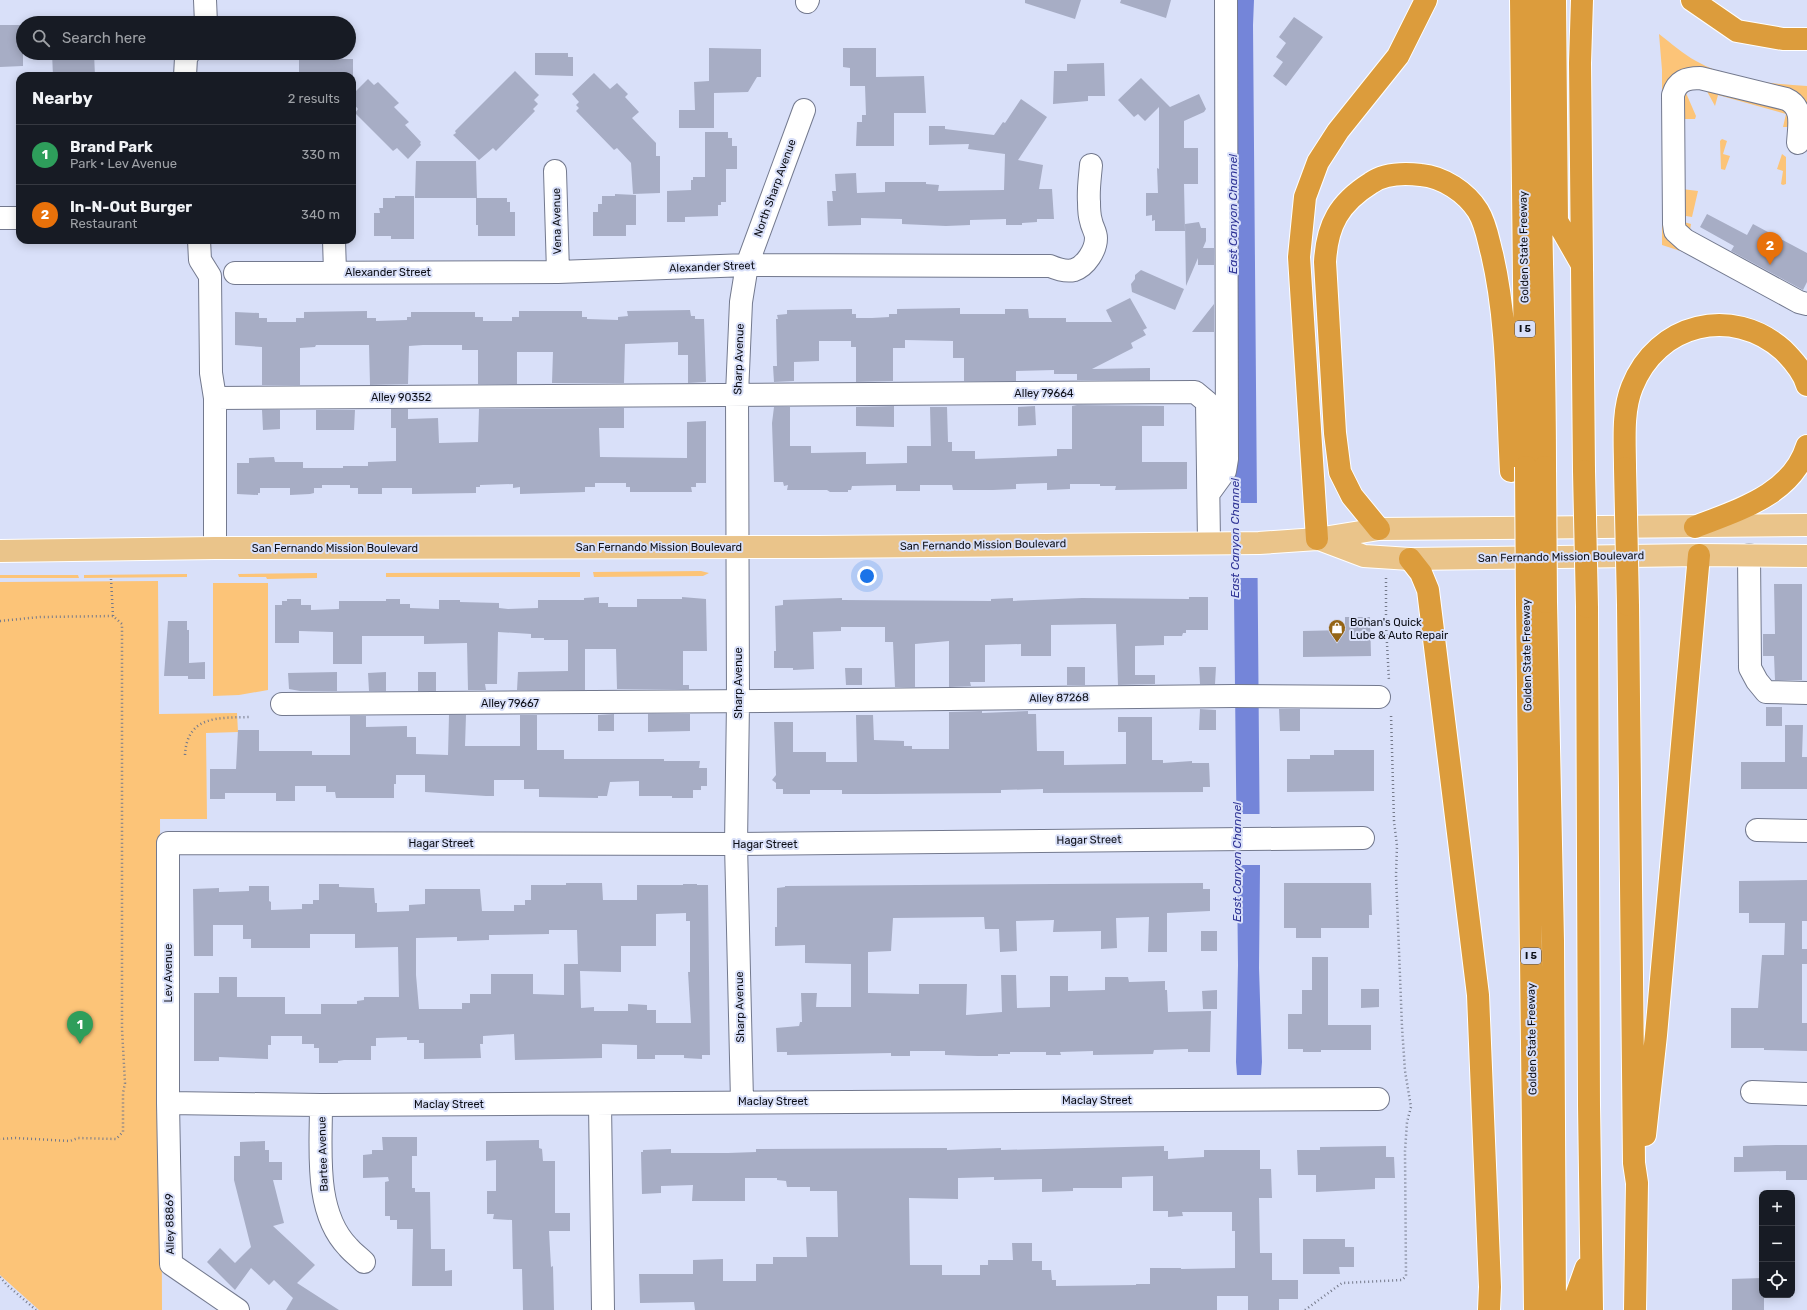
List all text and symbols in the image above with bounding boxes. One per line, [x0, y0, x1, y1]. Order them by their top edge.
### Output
search box [16, 16, 356, 60]
icon: search [30, 27, 52, 49]
text: Search here [62, 29, 146, 47]
text: Nearby [32, 88, 93, 108]
text: 2 results [288, 91, 340, 106]
street label: North Sharp Avenue [751, 137, 799, 239]
text: Brand Park [70, 138, 153, 156]
text: 1 [42, 147, 48, 162]
text: 330 m [301, 147, 340, 162]
water label: East Canyon Channel [1226, 153, 1240, 274]
text: Park · Lev Avenue [70, 156, 177, 171]
street label: Vena Avenue [550, 188, 564, 254]
street label: Golden State Freeway [1517, 191, 1531, 303]
text: In-N-Out Burger [70, 198, 192, 216]
text: 2 [41, 207, 49, 222]
text: 340 m [301, 207, 340, 222]
text: Restaurant [70, 216, 137, 231]
pin: 2 [1757, 232, 1783, 265]
street label: Alexander Street [669, 259, 756, 275]
street label: Alexander Street [345, 266, 432, 279]
road number: I 5 [1515, 321, 1535, 337]
street label: Sharp Avenue [731, 323, 747, 395]
street label: Alley 79664 [1014, 387, 1074, 400]
street label: Alley 90352 [371, 391, 431, 404]
water label: East Canyon Channel [1228, 477, 1242, 598]
street label: San Fernando Mission Boulevard [900, 537, 1066, 553]
street label: San Fernando Mission Boulevard [576, 541, 742, 554]
street label: San Fernando Mission Boulevard [252, 542, 418, 555]
street label: San Fernando Mission Boulevard [1478, 549, 1644, 565]
your location [857, 566, 877, 586]
street label: Golden State Freeway [1520, 599, 1534, 711]
place label: Bohan's Quick Lube & Auto Repair [1350, 616, 1449, 642]
shop icon: Bohan's Quick Lube & Auto Repair [1327, 618, 1347, 643]
street label: Sharp Avenue [732, 647, 745, 719]
street label: Alley 87268 [1029, 691, 1089, 705]
street label: Alley 79667 [481, 697, 539, 710]
water label: East Canyon Channel [1230, 801, 1244, 922]
street label: Hagar Street [1056, 833, 1122, 847]
street label: Hagar Street [409, 837, 474, 850]
street label: Hagar Street [733, 838, 798, 851]
street label: Lev Avenue [162, 944, 175, 1002]
road number: I 5 [1521, 948, 1541, 964]
street label: Sharp Avenue [733, 971, 747, 1043]
street label: Golden State Freeway [1525, 983, 1539, 1095]
pin: 1 [67, 1011, 93, 1044]
street label: Maclay Street [1062, 1094, 1133, 1107]
street label: Maclay Street [738, 1095, 809, 1108]
street label: Maclay Street [414, 1098, 485, 1111]
street label: Bartee Avenue [315, 1116, 331, 1192]
map controls [1759, 1190, 1795, 1298]
button: + [1759, 1190, 1795, 1226]
street label: Alley 88869 [163, 1193, 177, 1255]
button: − [1759, 1226, 1795, 1262]
button: locate [1759, 1262, 1795, 1298]

